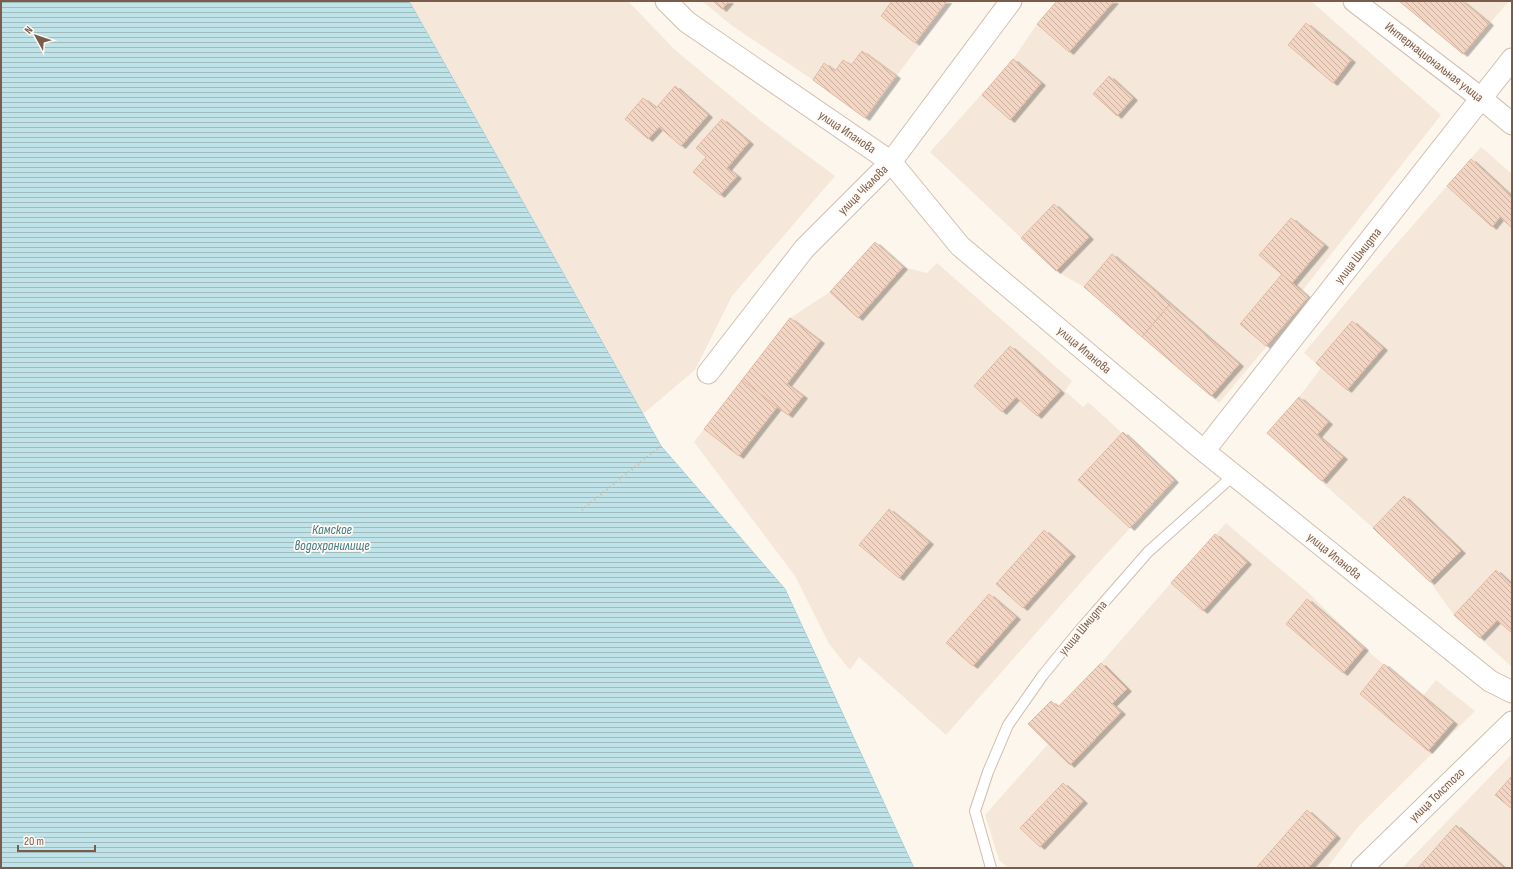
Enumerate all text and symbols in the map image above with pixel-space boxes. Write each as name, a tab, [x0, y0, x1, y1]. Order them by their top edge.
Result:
north arrow	[16, 16, 56, 56]
street label: Интернациональная улица	[1382, 19, 1486, 105]
text: N	[22, 23, 36, 36]
street label: улица Ипанова	[815, 107, 879, 157]
street label: улица Чкалова	[835, 162, 891, 218]
street label: улица Шмидта	[1331, 225, 1385, 287]
street label: улица Ипанова	[1054, 323, 1114, 377]
water label: Камское водохранилище	[294, 521, 370, 554]
street label: улица Ипанова	[1303, 529, 1365, 583]
street label: улица Шмидта	[1055, 597, 1111, 659]
street label: улица Толстого	[1406, 765, 1468, 825]
scale bar	[18, 827, 95, 853]
text: 20 m	[24, 834, 44, 849]

